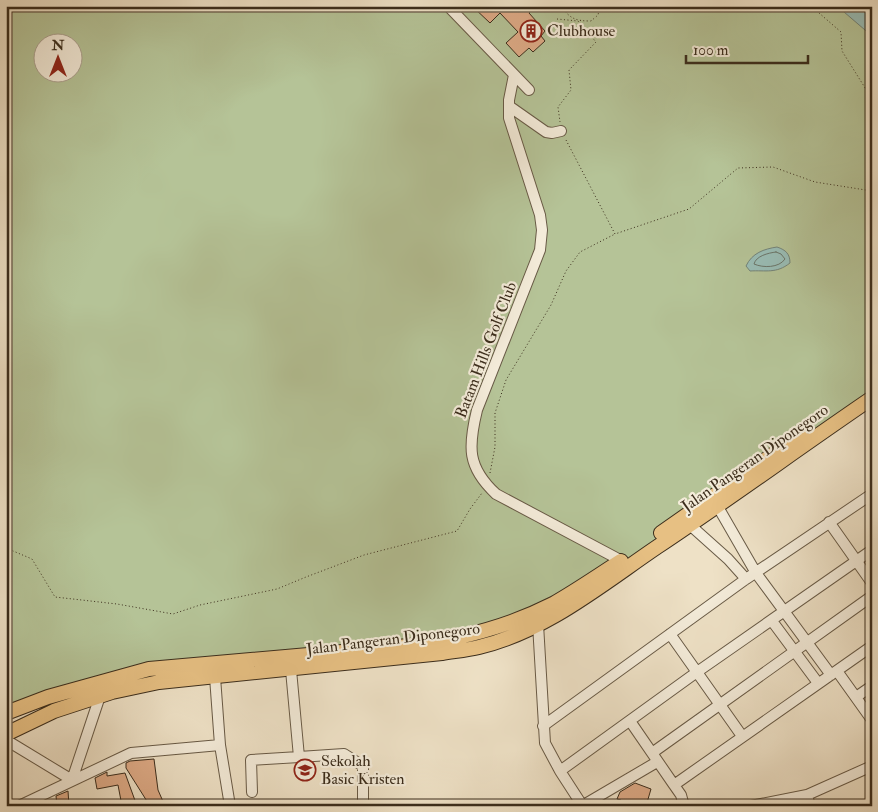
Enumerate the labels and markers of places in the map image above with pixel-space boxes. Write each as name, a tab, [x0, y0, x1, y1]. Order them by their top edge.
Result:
building icon: Clubhouse	[519, 19, 543, 43]
place label: Clubhouse	[547, 21, 616, 41]
place label: Sekolah Basic Kristen	[321, 751, 405, 789]
school or university icon: Sekolah Basic Kristen	[293, 758, 317, 782]

